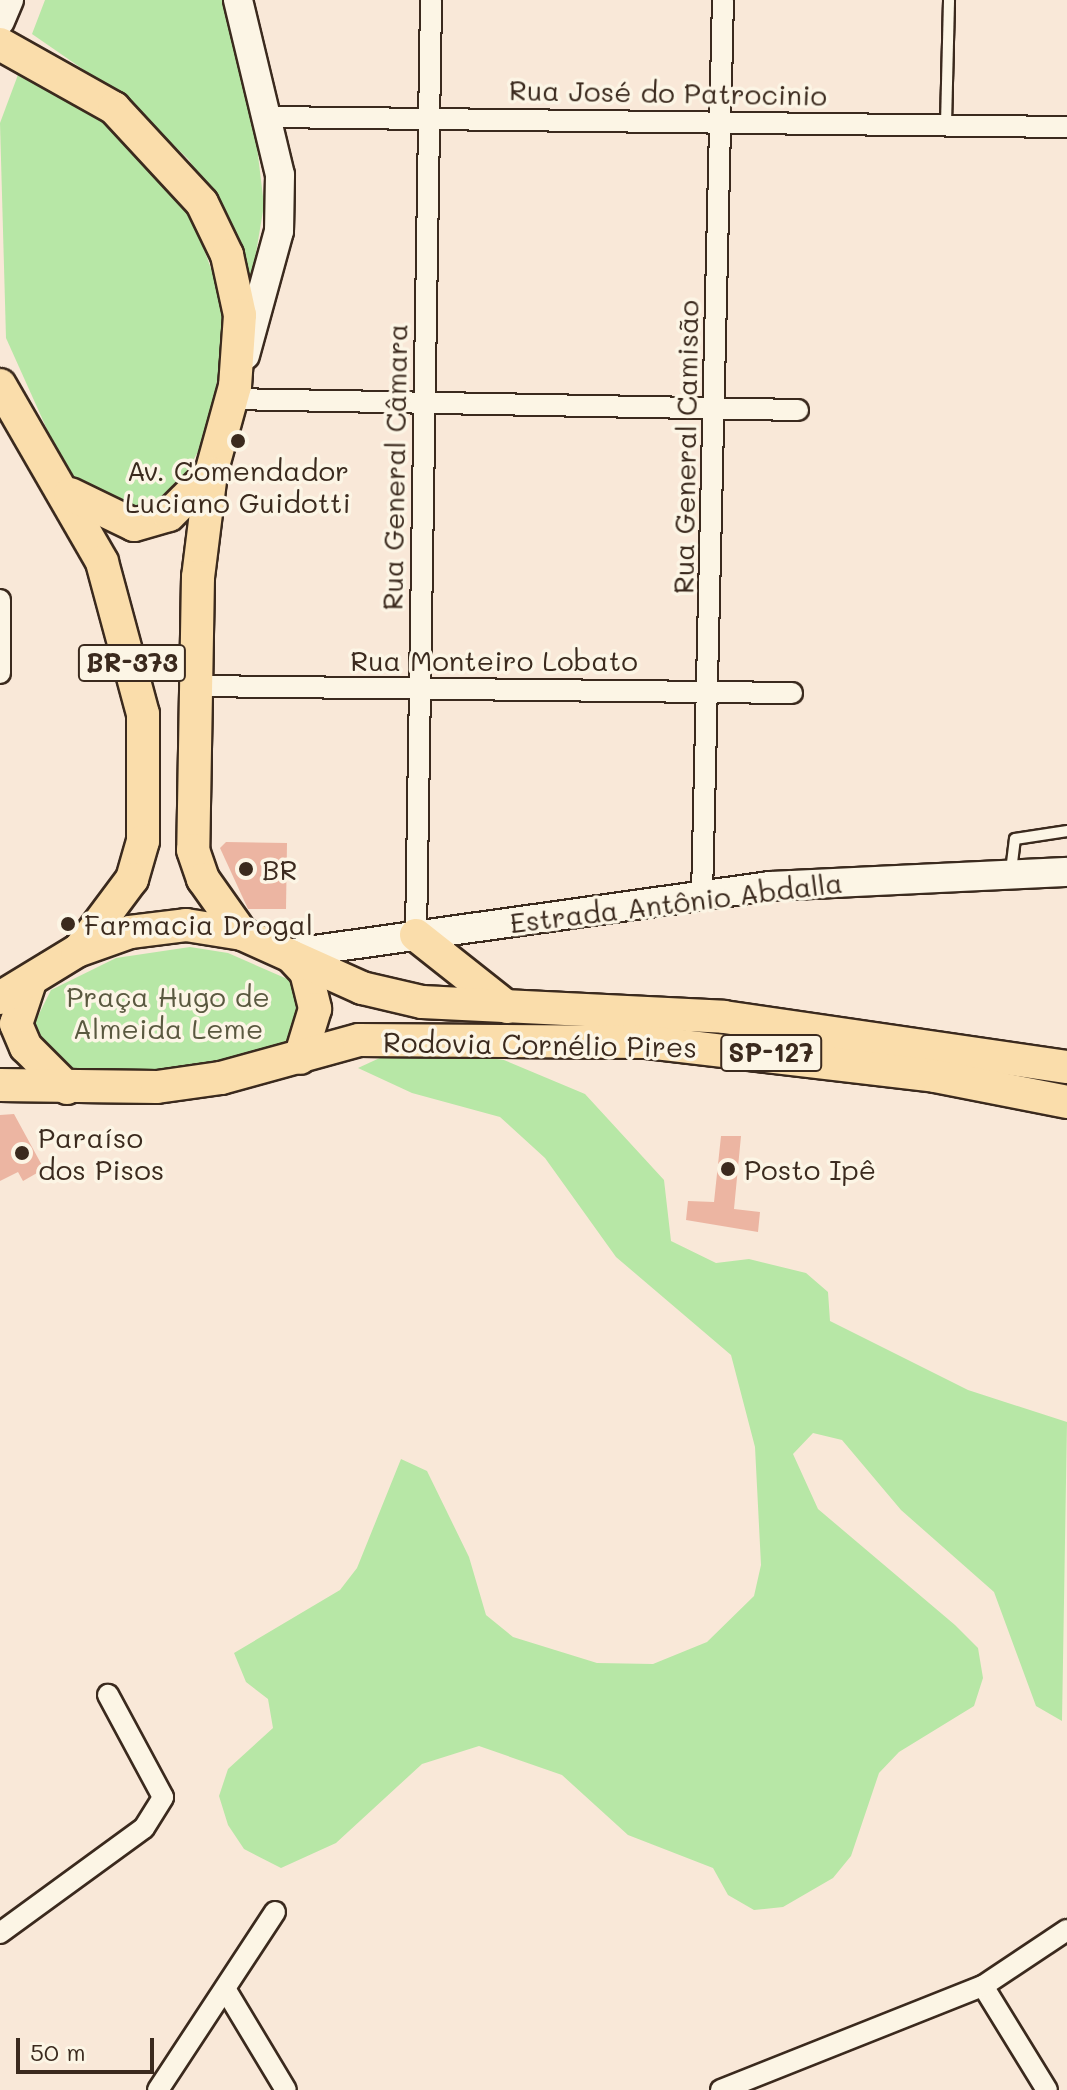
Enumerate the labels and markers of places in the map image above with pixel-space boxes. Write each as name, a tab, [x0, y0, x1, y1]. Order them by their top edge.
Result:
marker: Av. Comendador Luciano Guidotti	[229, 432, 247, 450]
place label: Av. Comendador Luciano Guidotti	[125, 453, 351, 519]
place label: BR	[262, 852, 297, 886]
marker: BR	[237, 860, 255, 878]
place label: Farmacia Drogal	[84, 907, 313, 941]
marker: Farmacia Drogal	[59, 915, 77, 933]
place label: Paraíso dos Pisos	[38, 1120, 164, 1186]
marker: Paraíso dos Pisos	[13, 1144, 31, 1162]
place label: Posto Ipê	[744, 1152, 876, 1186]
marker: Posto Ipê	[719, 1160, 737, 1178]

